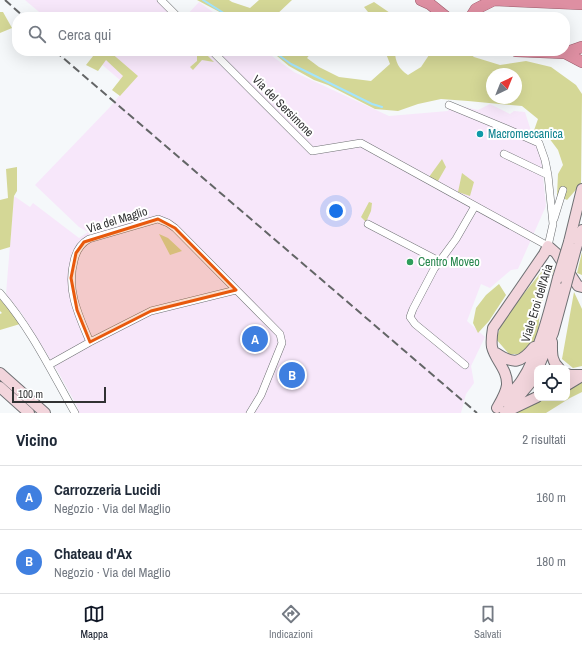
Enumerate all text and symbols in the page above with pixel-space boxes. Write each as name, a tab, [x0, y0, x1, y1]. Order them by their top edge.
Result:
search box	[12, 12, 570, 56]
icon: search	[26, 23, 48, 45]
text: Cerca qui	[58, 24, 111, 45]
north arrow	[486, 68, 522, 104]
street label: Via del Sersimone	[249, 72, 317, 140]
place label: Macromeccanica	[488, 126, 563, 142]
marker: Macromeccanica	[475, 129, 485, 139]
your location	[326, 201, 346, 221]
street label: Via del Maglio	[85, 203, 149, 237]
place label: Centro Moveo	[418, 254, 480, 270]
marker: Centro Moveo	[405, 257, 415, 267]
street label: Viale Eroi dell'Aria	[518, 261, 557, 344]
pin: A	[242, 324, 268, 354]
pin: B	[279, 360, 305, 390]
map controls	[534, 365, 570, 401]
button: locate	[534, 365, 570, 401]
scale bar	[12, 385, 106, 404]
text: 100 m	[18, 387, 43, 401]
text: Vicino	[16, 428, 58, 451]
text: 2 risultati	[522, 431, 566, 448]
text: Carrozzeria Lucidi	[54, 479, 161, 500]
text: A	[25, 489, 33, 506]
text: 160 m	[536, 489, 566, 506]
text: Negozio · Via del Maglio	[54, 500, 171, 517]
text: Chateau d'Ax	[54, 543, 132, 564]
text: B	[25, 553, 33, 570]
text: 180 m	[536, 553, 566, 570]
text: Negozio · Via del Maglio	[54, 564, 171, 581]
tab: Mappa	[80, 603, 108, 641]
tab: Indicazioni	[269, 603, 313, 641]
tab: Salvati	[474, 603, 502, 641]

